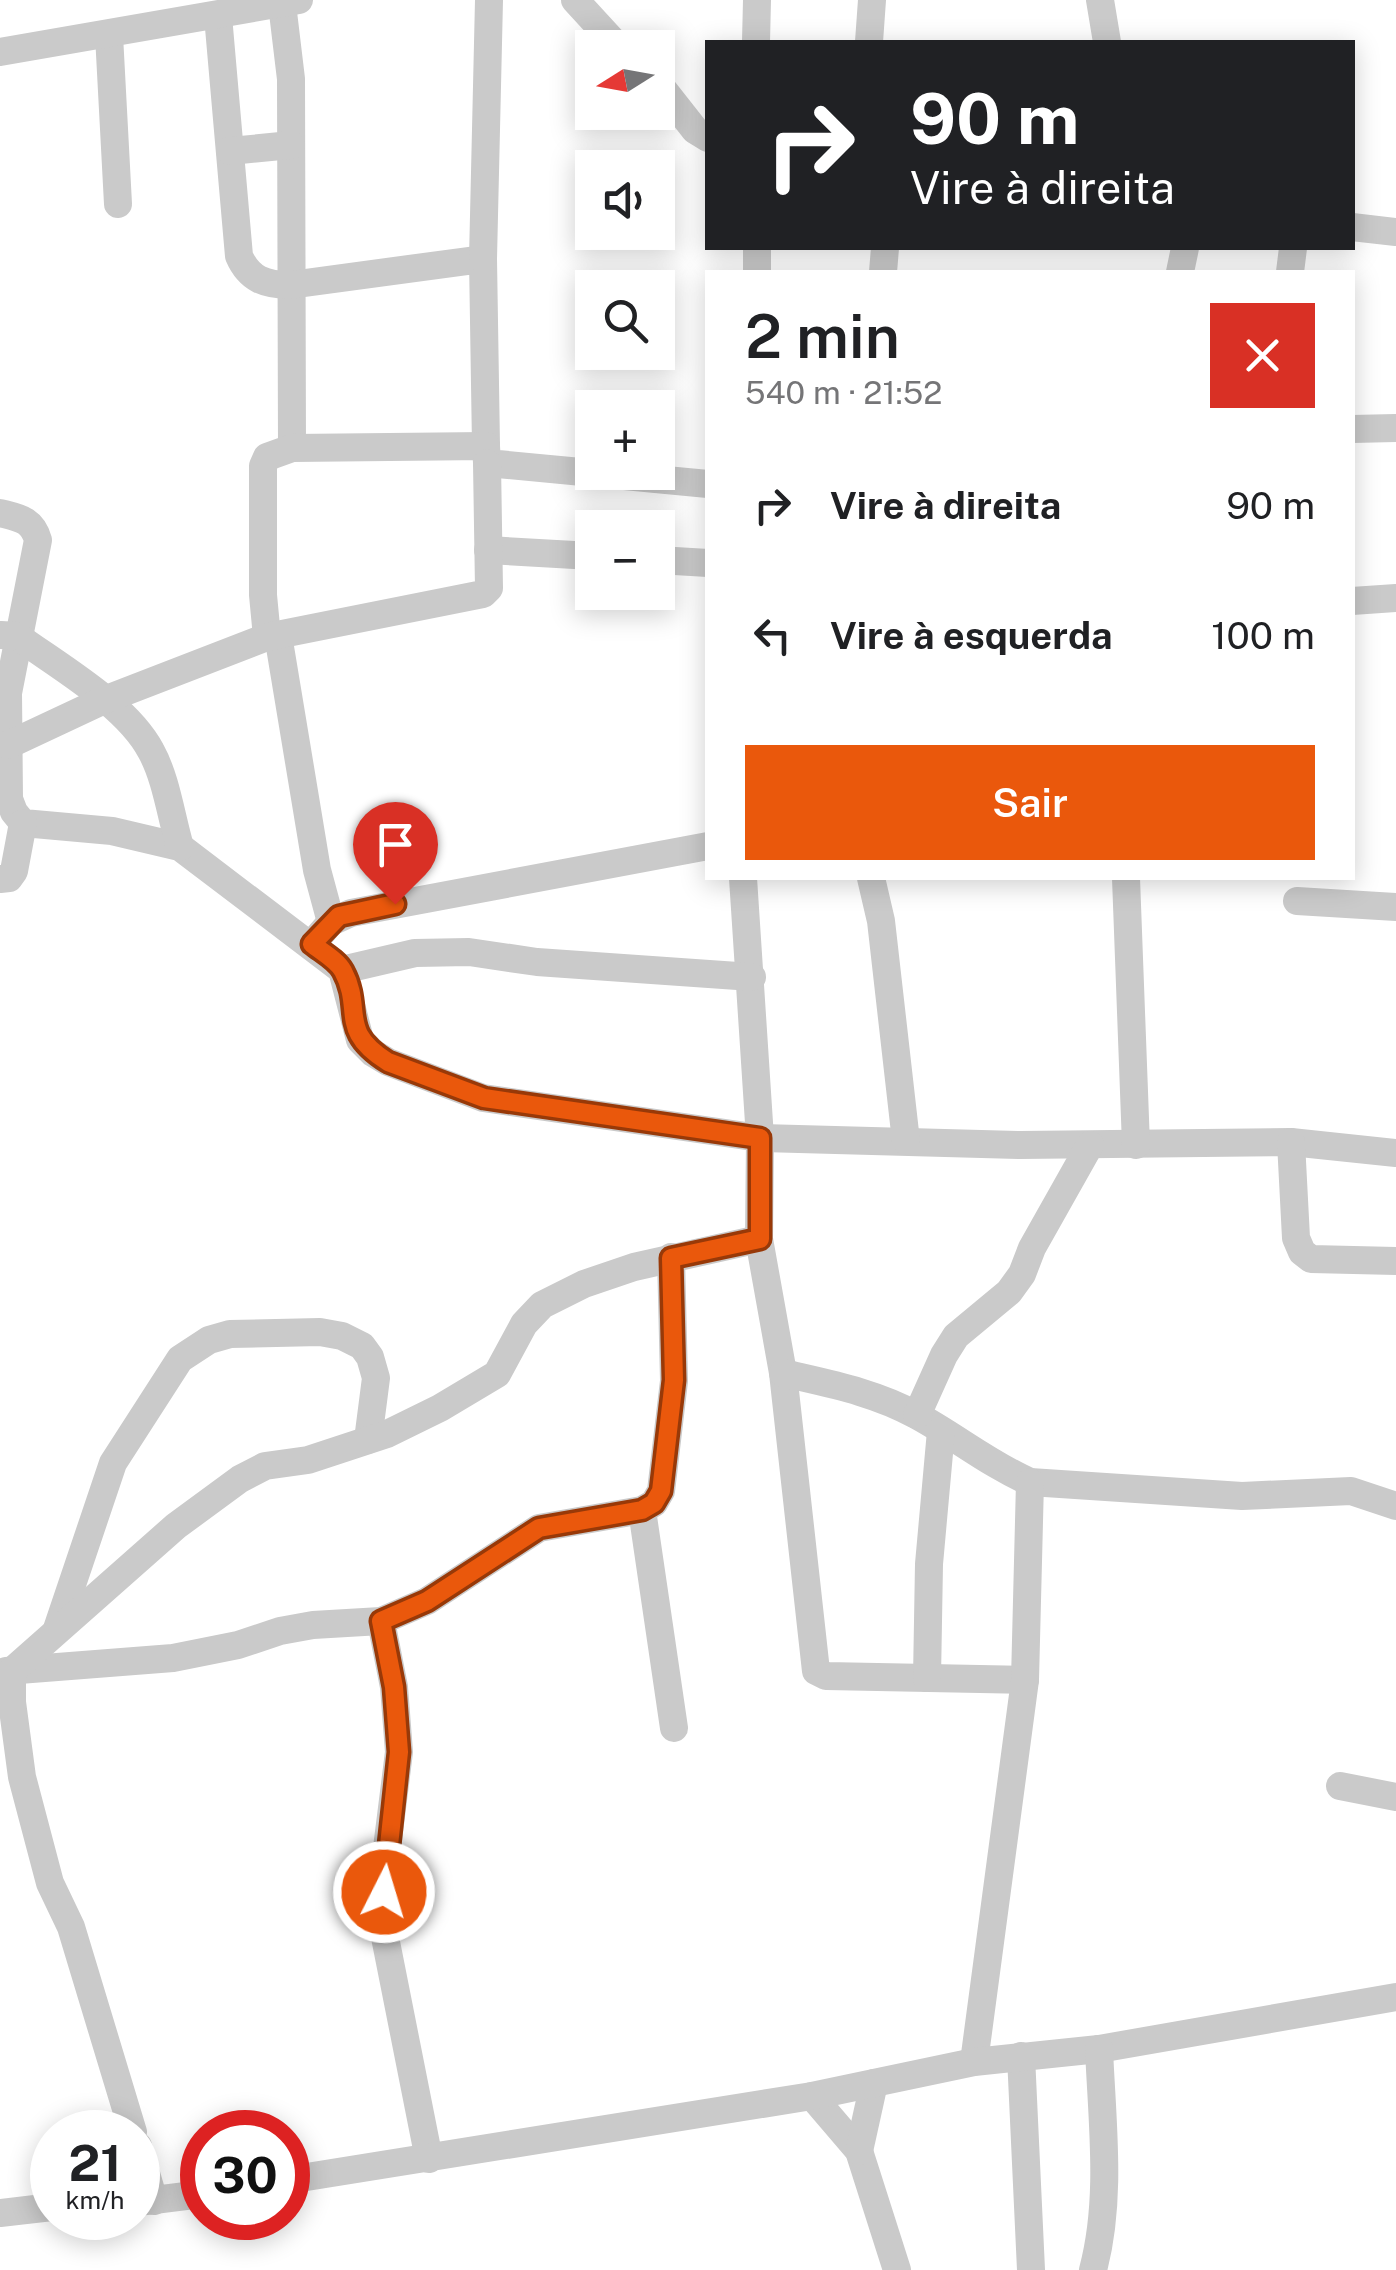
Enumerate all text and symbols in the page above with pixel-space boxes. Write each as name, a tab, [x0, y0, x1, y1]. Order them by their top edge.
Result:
north arrow	[575, 30, 675, 130]
map controls	[575, 30, 675, 610]
text: 90 m	[910, 77, 1080, 160]
icon: right	[745, 80, 875, 210]
button: sound	[575, 150, 675, 250]
text: Vire à direita	[910, 161, 1175, 214]
button: search	[575, 270, 675, 370]
text: 2 min	[745, 301, 900, 372]
button: close	[1210, 303, 1315, 408]
text: 540 m · 21:52	[745, 374, 942, 411]
button: +	[575, 390, 675, 490]
icon: right	[745, 478, 800, 533]
text: Vire à direita	[830, 483, 1061, 528]
text: 90 m	[1226, 483, 1315, 528]
button: −	[575, 510, 675, 610]
icon: left	[745, 608, 800, 663]
text: Vire à esquerda	[830, 613, 1113, 658]
text: 100 m	[1211, 613, 1315, 658]
button: Sair	[745, 745, 1315, 860]
pin	[353, 802, 438, 905]
icon: arrive	[368, 817, 423, 872]
position arrow	[332, 1840, 436, 1944]
speed limit sign: 30	[180, 2110, 310, 2240]
text: 21	[68, 2133, 122, 2192]
text: km/h	[66, 2185, 124, 2215]

